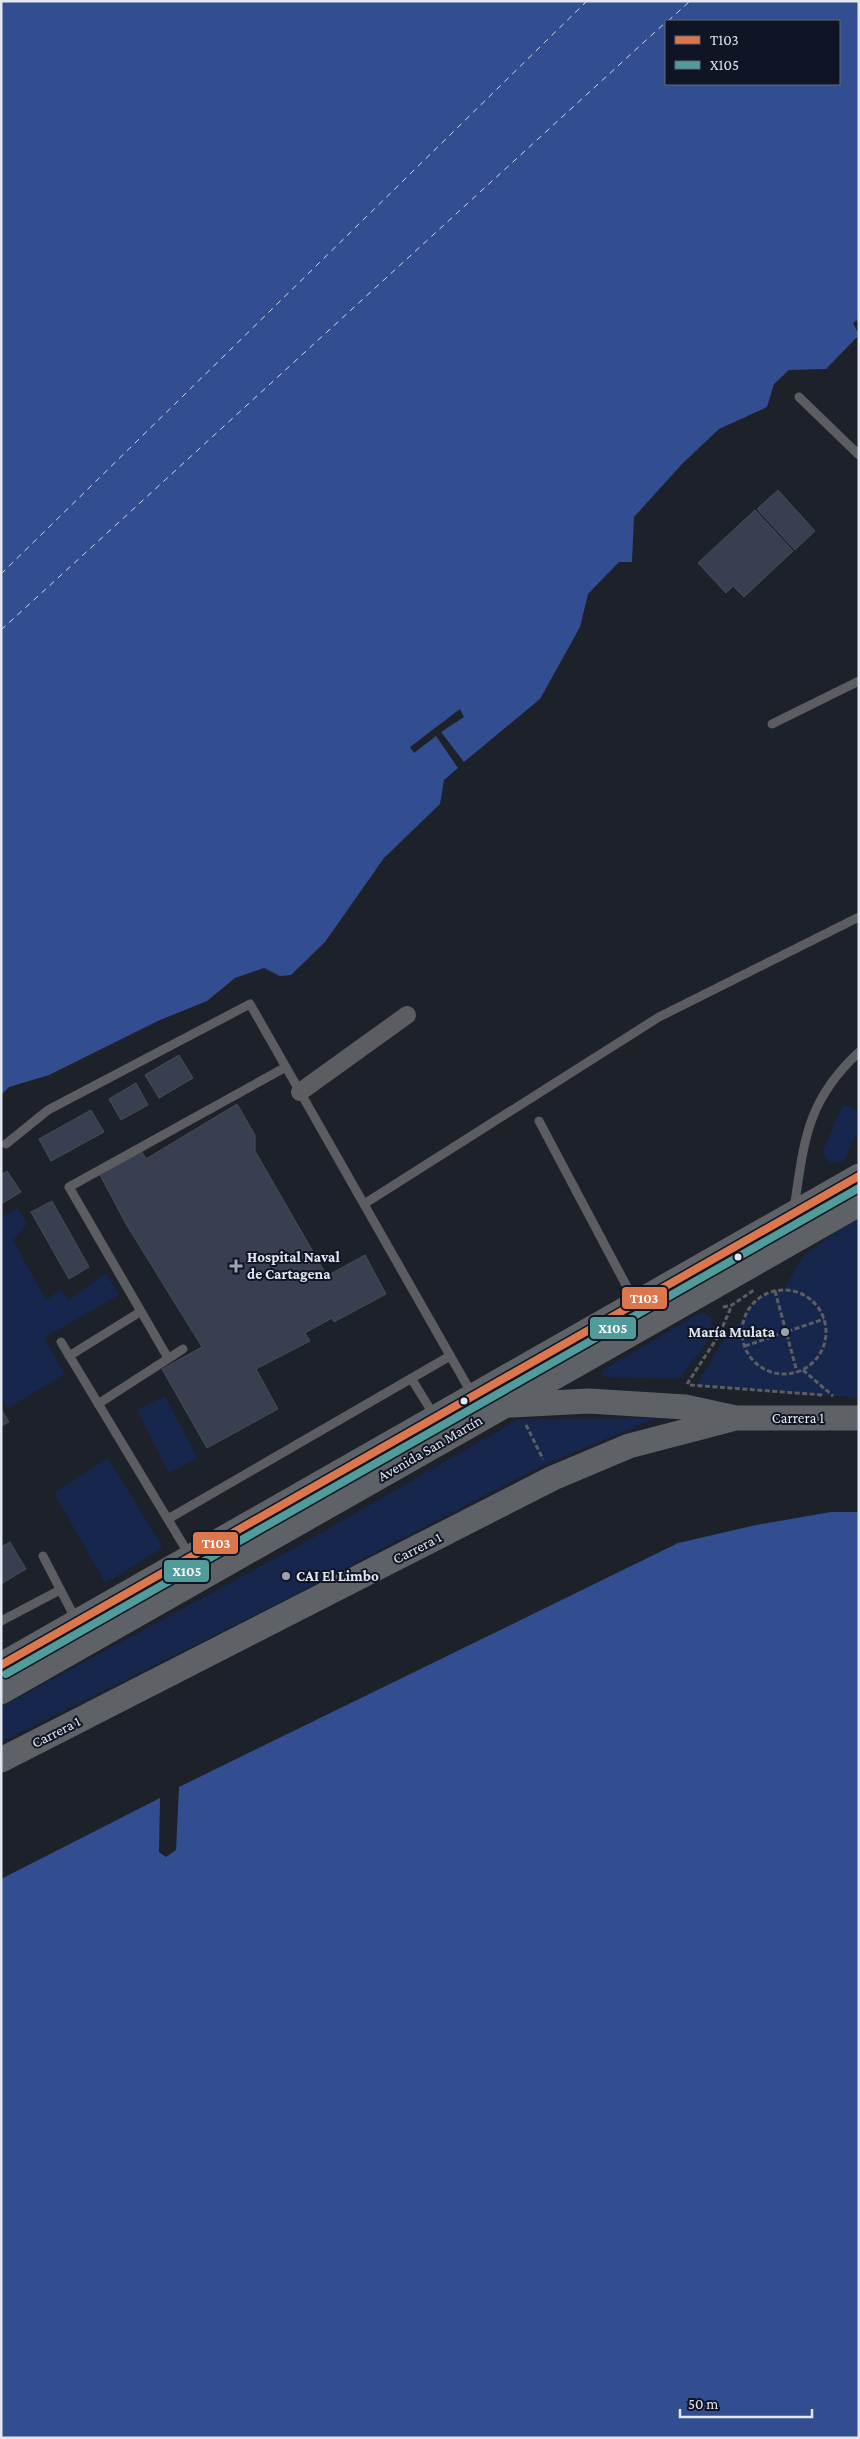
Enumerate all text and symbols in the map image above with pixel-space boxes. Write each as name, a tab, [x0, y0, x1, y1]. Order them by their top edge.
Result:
legend	[665, 20, 840, 85]
text: T103	[710, 32, 739, 48]
text: X105	[710, 57, 739, 73]
place label: Hospital Naval de Cartagena	[247, 1249, 340, 1282]
unlabelled marker	[733, 1252, 743, 1262]
marker: Hospital Naval de Cartagena	[229, 1259, 243, 1273]
line badge: T103	[621, 1286, 668, 1310]
text: T103	[630, 1290, 659, 1306]
line badge: X105	[589, 1316, 637, 1340]
text: X105	[599, 1320, 628, 1336]
place label: María Mulata	[688, 1324, 776, 1340]
marker: María Mulata	[779, 1326, 791, 1338]
unlabelled marker	[459, 1396, 469, 1406]
street label: Carrera 1	[772, 1410, 824, 1426]
street label: Avenida San Martín	[375, 1412, 485, 1484]
street label: Carrera 1	[390, 1529, 444, 1567]
line badge: T103	[192, 1531, 239, 1555]
text: T103	[202, 1535, 231, 1551]
line badge: X105	[163, 1559, 210, 1583]
text: X105	[173, 1563, 202, 1579]
place label: CAI El Limbo	[296, 1568, 379, 1584]
marker: CAI El Limbo	[280, 1570, 292, 1582]
street label: Carrera 1	[29, 1713, 83, 1751]
scale bar	[680, 2386, 812, 2418]
text: 50 m	[688, 2396, 718, 2412]

